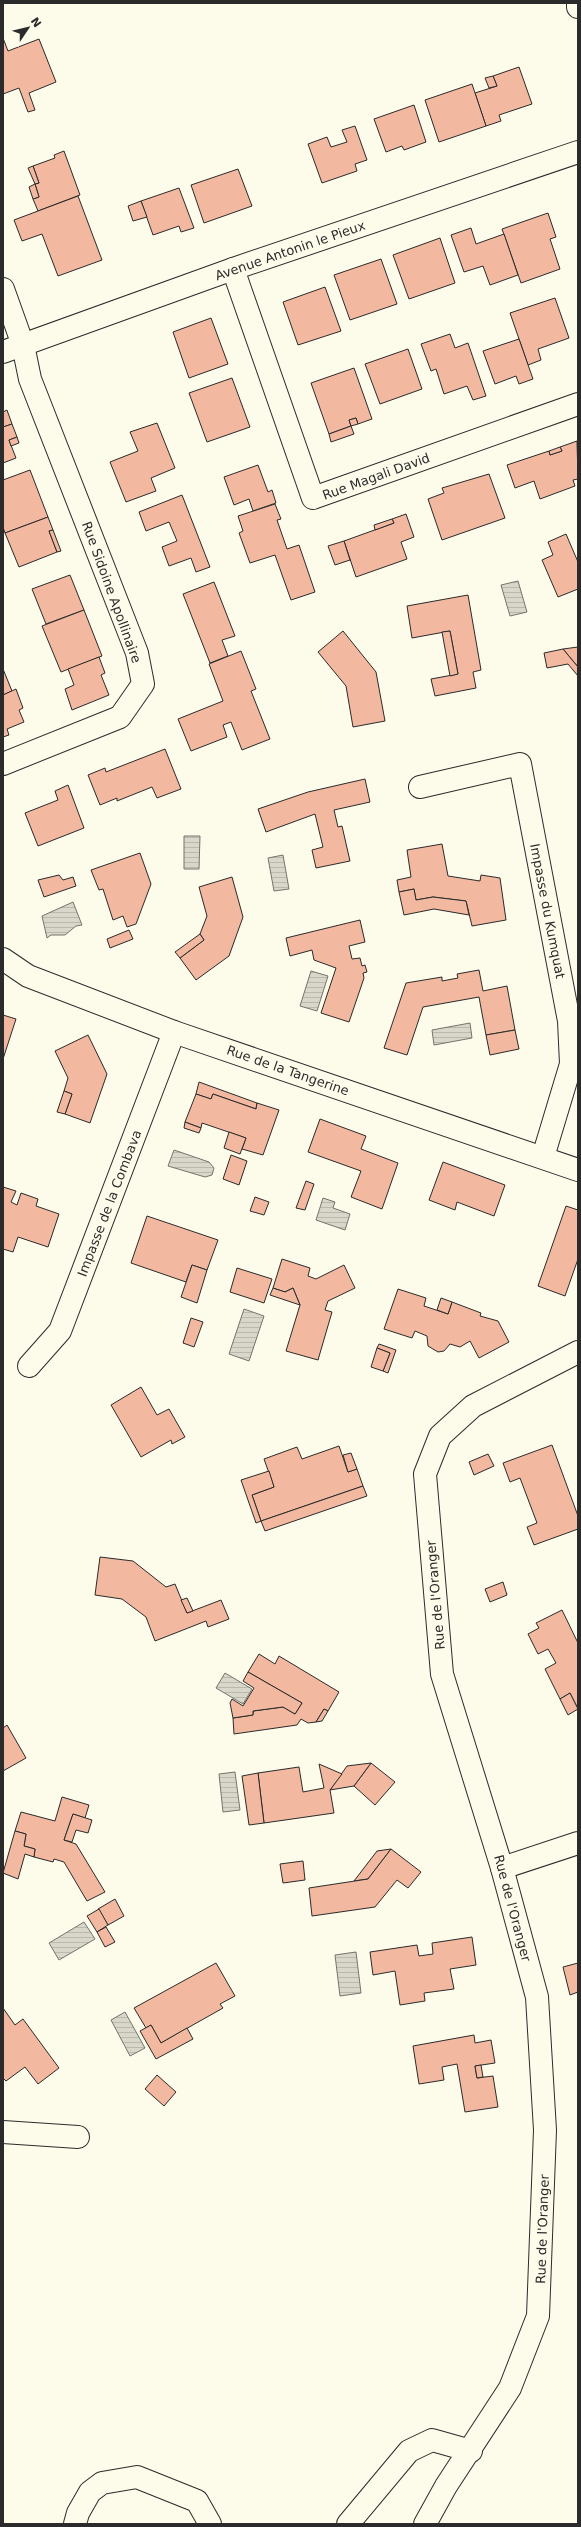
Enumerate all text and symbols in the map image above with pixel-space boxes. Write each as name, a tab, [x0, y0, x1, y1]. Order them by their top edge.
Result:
north arrow	[8, 8, 48, 48]
text: N	[28, 15, 44, 30]
street label: Avenue Antonin le Pieux	[213, 218, 367, 283]
street label: Rue Magali David	[320, 450, 432, 503]
street label: Rue Sidoine Apollinaire	[79, 519, 144, 665]
street label: Impasse du Kumquat	[527, 842, 568, 980]
street label: Rue de la Tangerine	[225, 1042, 351, 1098]
street label: Impasse de la Combava	[75, 1128, 144, 1279]
street label: Rue de l'Oranger	[423, 1539, 448, 1650]
street label: Rue de l'Oranger	[491, 1853, 534, 1964]
street label: Rue de l'Oranger	[533, 2173, 552, 2284]

